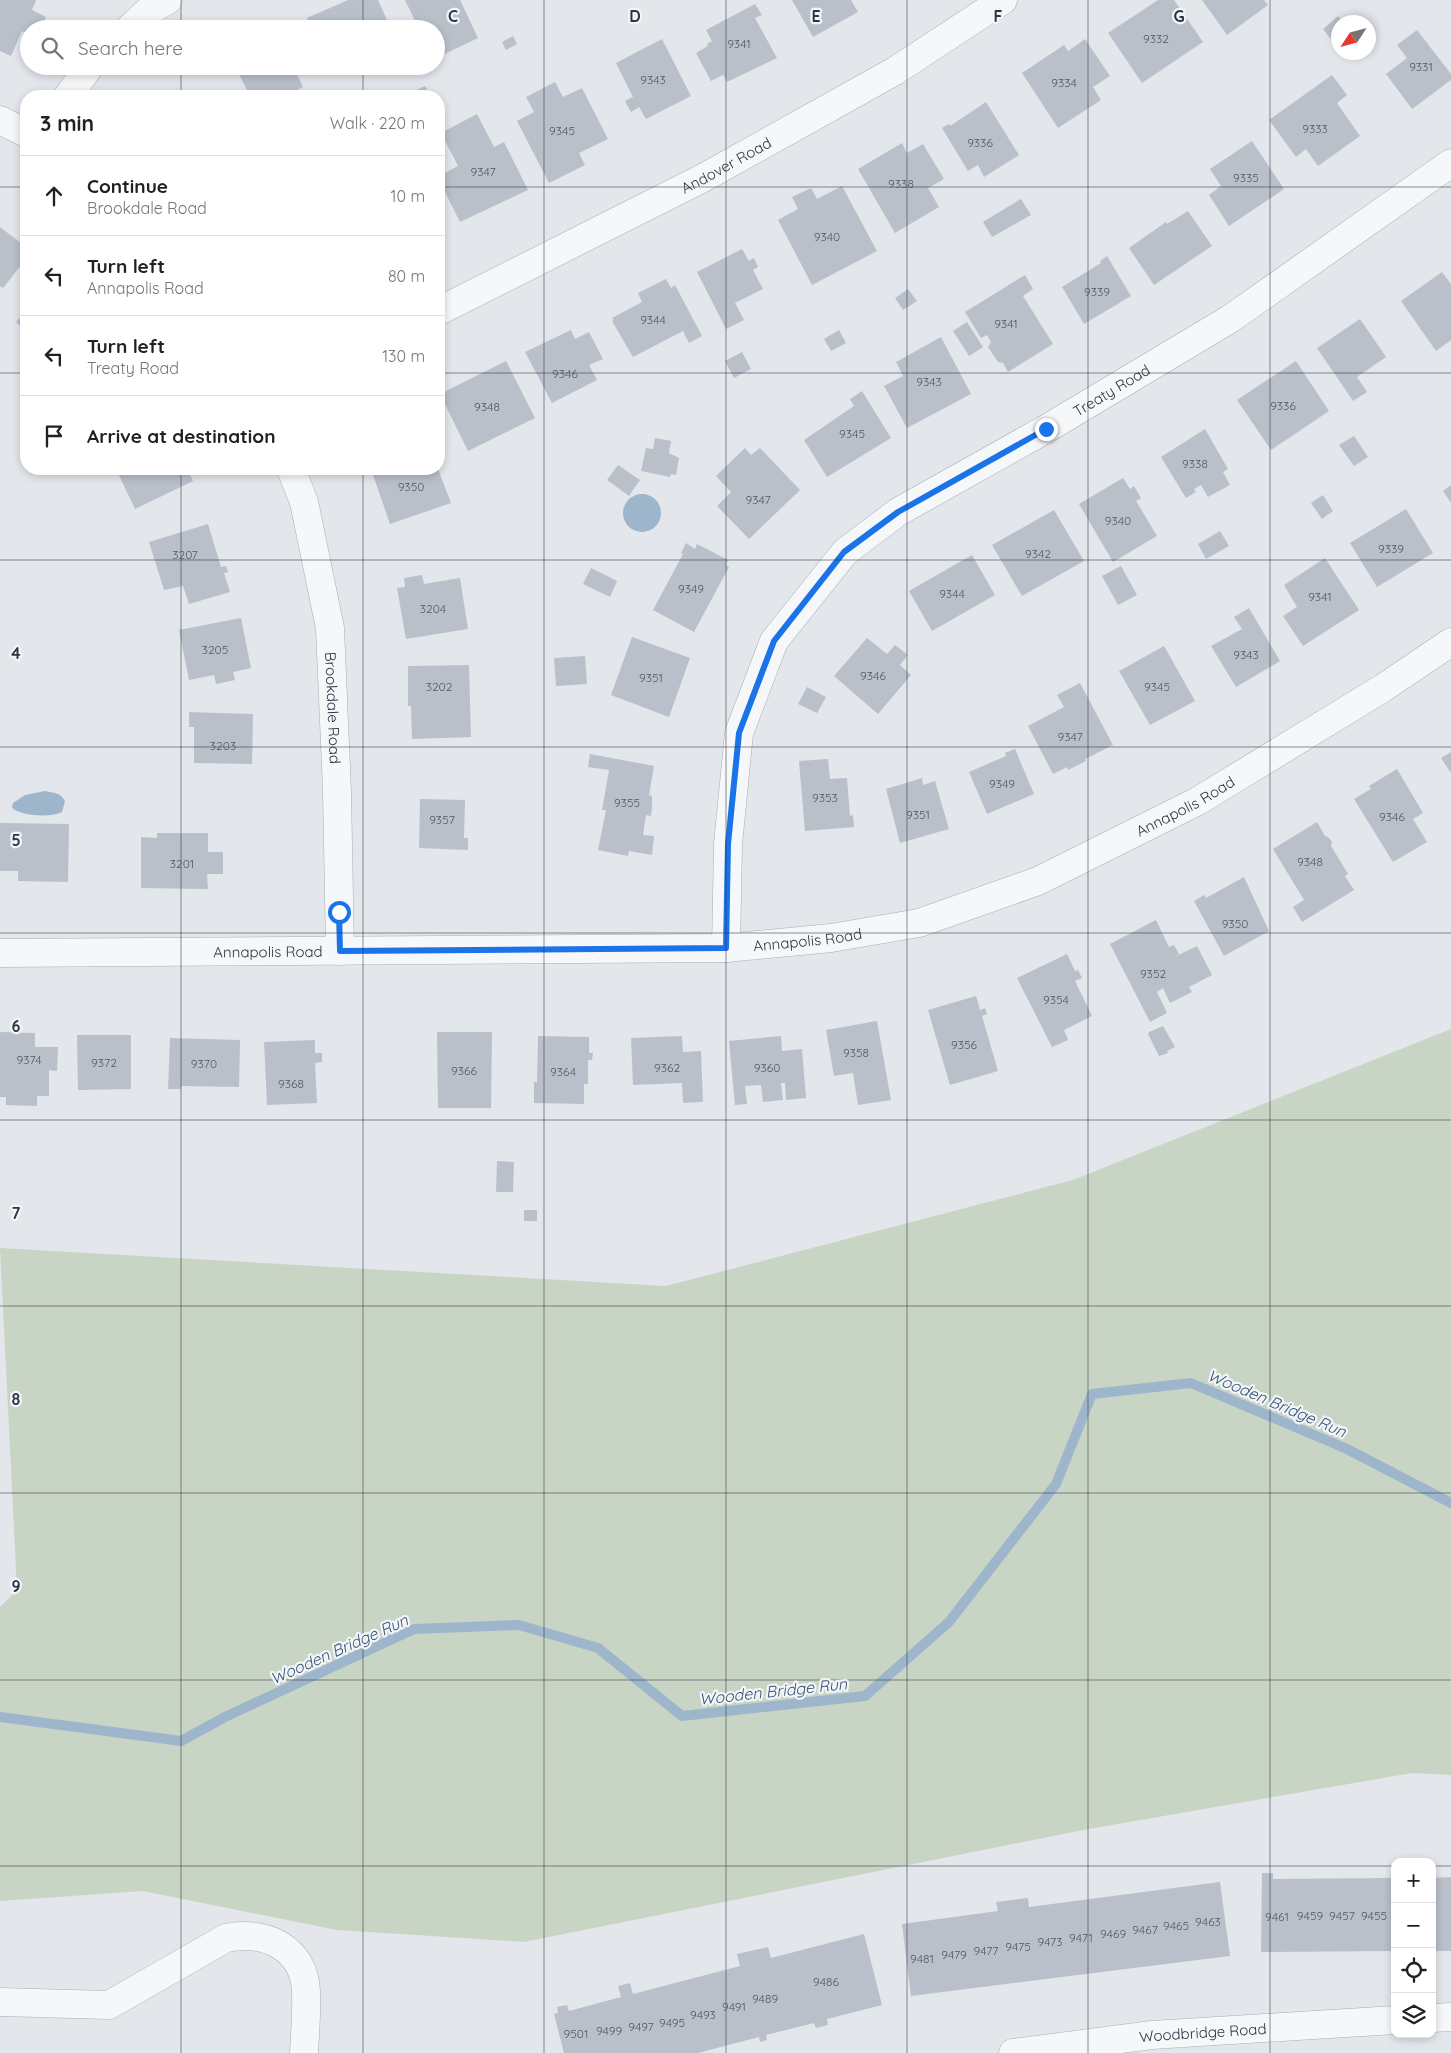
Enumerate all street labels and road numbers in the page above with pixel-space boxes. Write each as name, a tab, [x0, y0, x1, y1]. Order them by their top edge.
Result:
street label: Andover Road	[678, 133, 774, 197]
street label: Treaty Road	[1069, 360, 1153, 420]
street label: Brookdale Road	[322, 651, 345, 764]
street label: Annapolis Road	[1132, 772, 1238, 840]
street label: Annapolis Road	[752, 923, 863, 955]
street label: Annapolis Road	[213, 941, 323, 961]
street label: Woodbridge Road	[1138, 2018, 1267, 2046]

